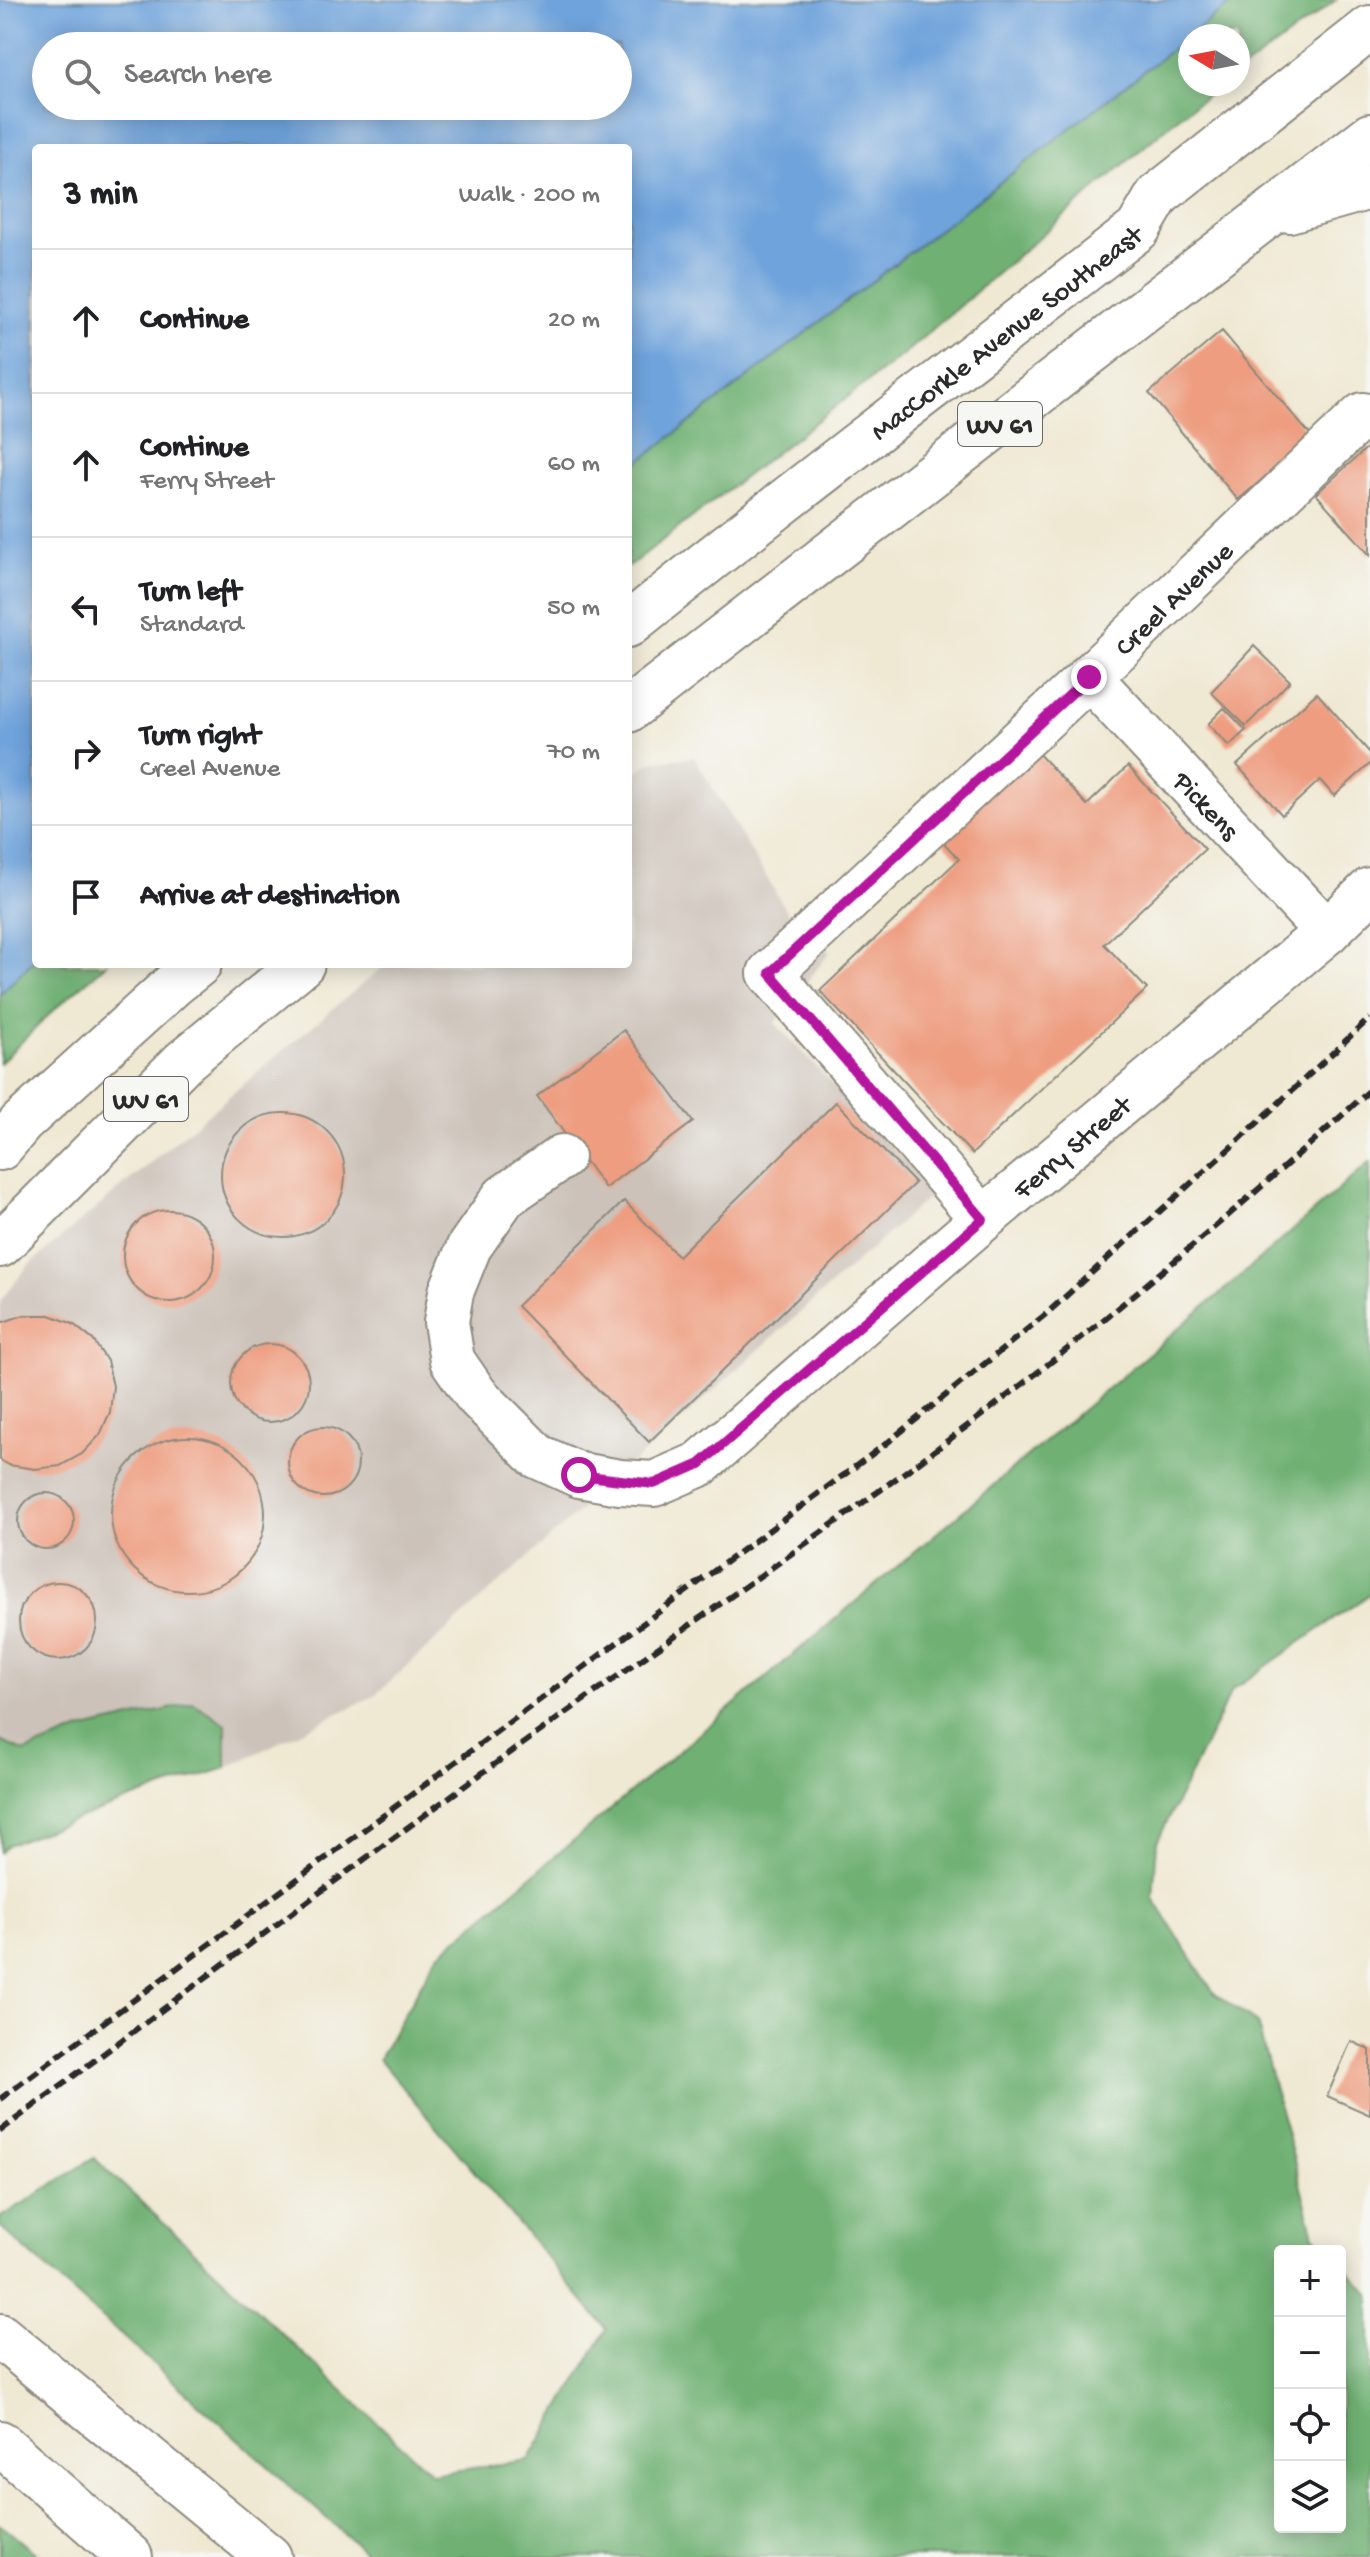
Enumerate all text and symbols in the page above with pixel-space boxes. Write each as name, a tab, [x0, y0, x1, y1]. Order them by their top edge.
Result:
north arrow	[1178, 24, 1250, 96]
search box	[32, 32, 632, 120]
icon: search	[60, 54, 104, 98]
text: Search here	[124, 59, 272, 94]
text: 3 min	[64, 176, 137, 216]
text: Walk · 200 m	[459, 181, 600, 212]
street label: MacCorkle Avenue Southeast	[865, 218, 1152, 450]
icon: ahead	[64, 299, 108, 343]
text: Continue	[140, 304, 249, 339]
text: 20 m	[548, 306, 600, 337]
road number: WV 61	[958, 402, 1042, 446]
text: Continue	[140, 432, 249, 467]
icon: ahead	[64, 443, 108, 487]
text: 60 m	[547, 450, 600, 481]
text: Ferry Street	[140, 467, 273, 498]
street label: Creel Avenue	[1110, 536, 1242, 665]
text: Turn left	[140, 576, 241, 611]
icon: left	[64, 587, 108, 631]
text: 50 m	[547, 594, 600, 625]
text: Standard	[140, 611, 244, 642]
route end	[1071, 659, 1107, 695]
text: Turn right	[140, 720, 260, 755]
icon: right	[64, 731, 108, 775]
text: 70 m	[547, 738, 600, 769]
text: Creel Avenue	[140, 755, 280, 786]
street label: Pickens	[1164, 765, 1245, 849]
icon: arrive	[64, 875, 108, 919]
text: Arrive at destination	[140, 880, 400, 915]
road number: WV 61	[104, 1077, 188, 1121]
street label: Ferry Street	[1007, 1089, 1141, 1209]
route start	[561, 1457, 597, 1493]
map controls	[1274, 2245, 1346, 2533]
button: +	[1274, 2245, 1346, 2317]
button: −	[1274, 2317, 1346, 2389]
button: locate	[1274, 2389, 1346, 2461]
button: layers	[1274, 2461, 1346, 2533]

